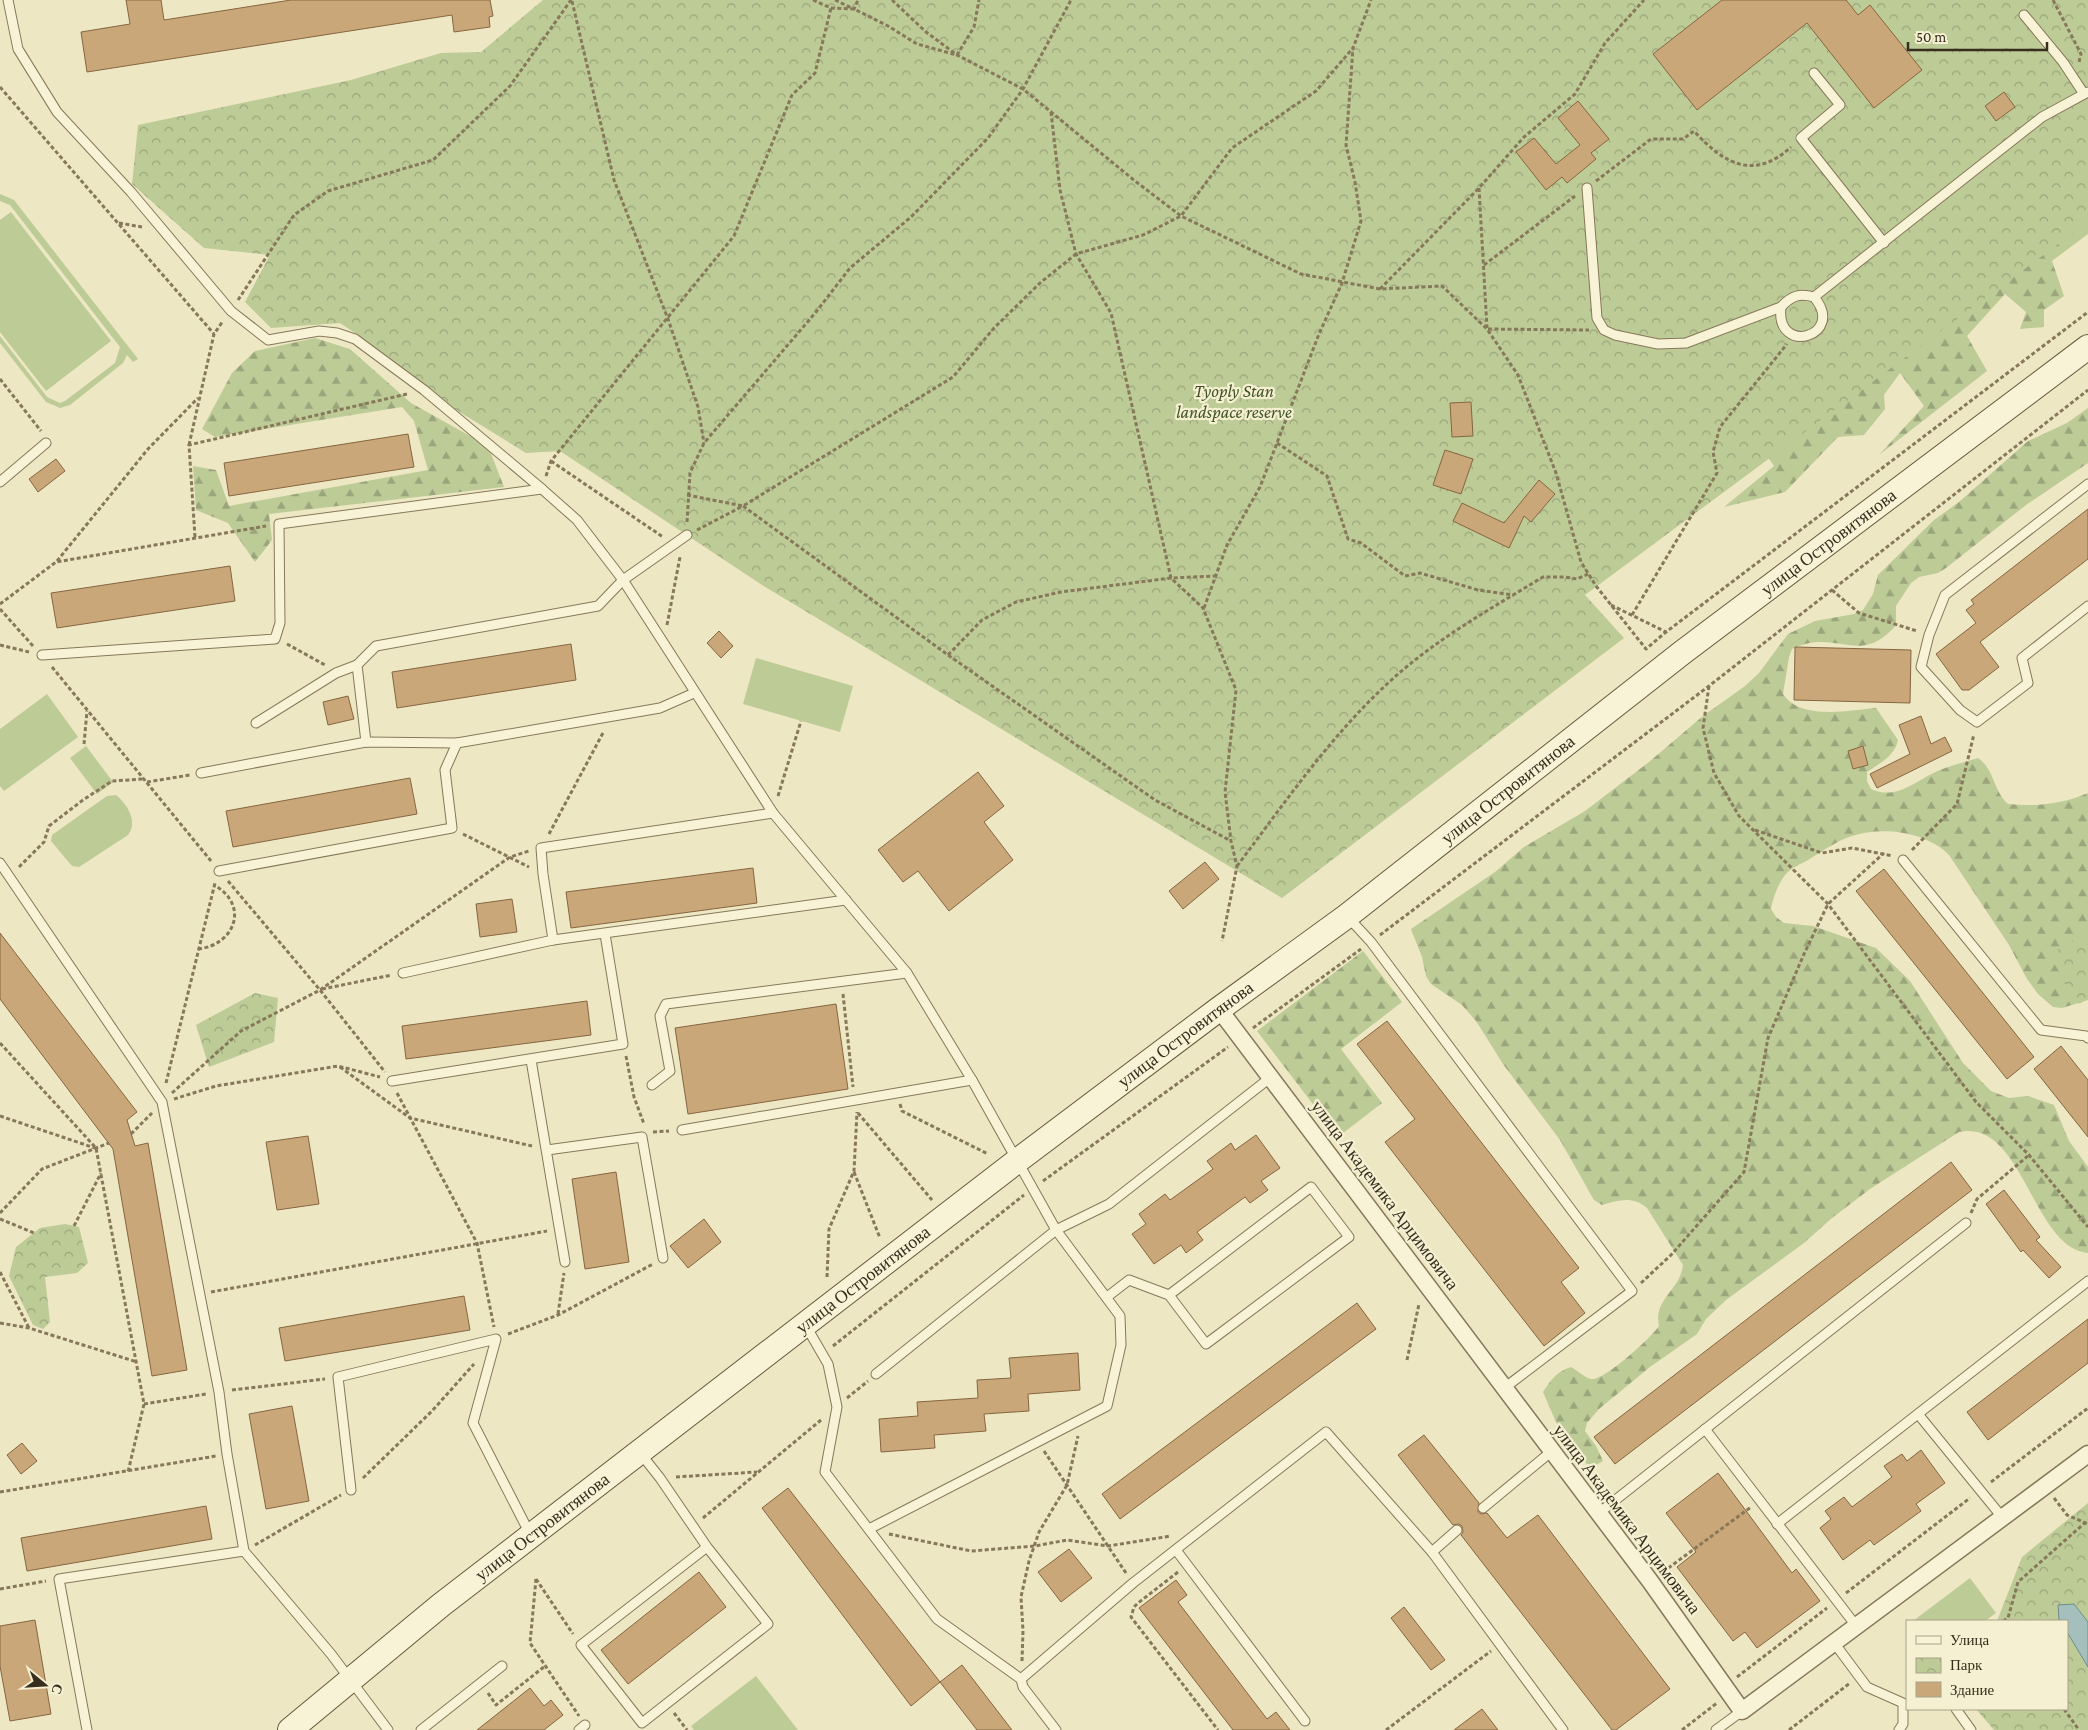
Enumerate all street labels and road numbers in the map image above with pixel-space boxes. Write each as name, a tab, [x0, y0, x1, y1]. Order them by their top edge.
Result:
street label: улица Островитянова	[1757, 485, 1900, 600]
street label: улица Островитянова	[1437, 731, 1579, 848]
street label: улица Островитянова	[1114, 977, 1257, 1092]
street label: улица Академика Арцимовича	[1307, 1096, 1463, 1294]
street label: улица Островитянова	[792, 1222, 934, 1338]
street label: улица Академика Арцимовича	[1549, 1420, 1705, 1618]
street label: улица Островитянова	[471, 1469, 613, 1585]

